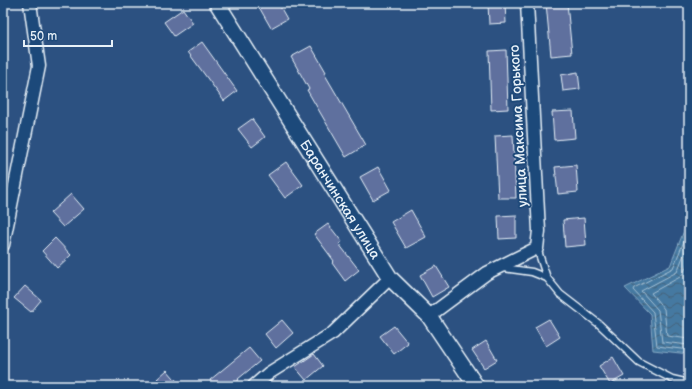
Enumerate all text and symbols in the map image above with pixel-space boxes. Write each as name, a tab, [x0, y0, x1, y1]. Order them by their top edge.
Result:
scale bar	[24, 22, 112, 48]
text: 50 m	[30, 29, 57, 44]
street label: улица Максима Горького	[506, 44, 531, 208]
street label: Баранчинская улица	[296, 137, 384, 263]

